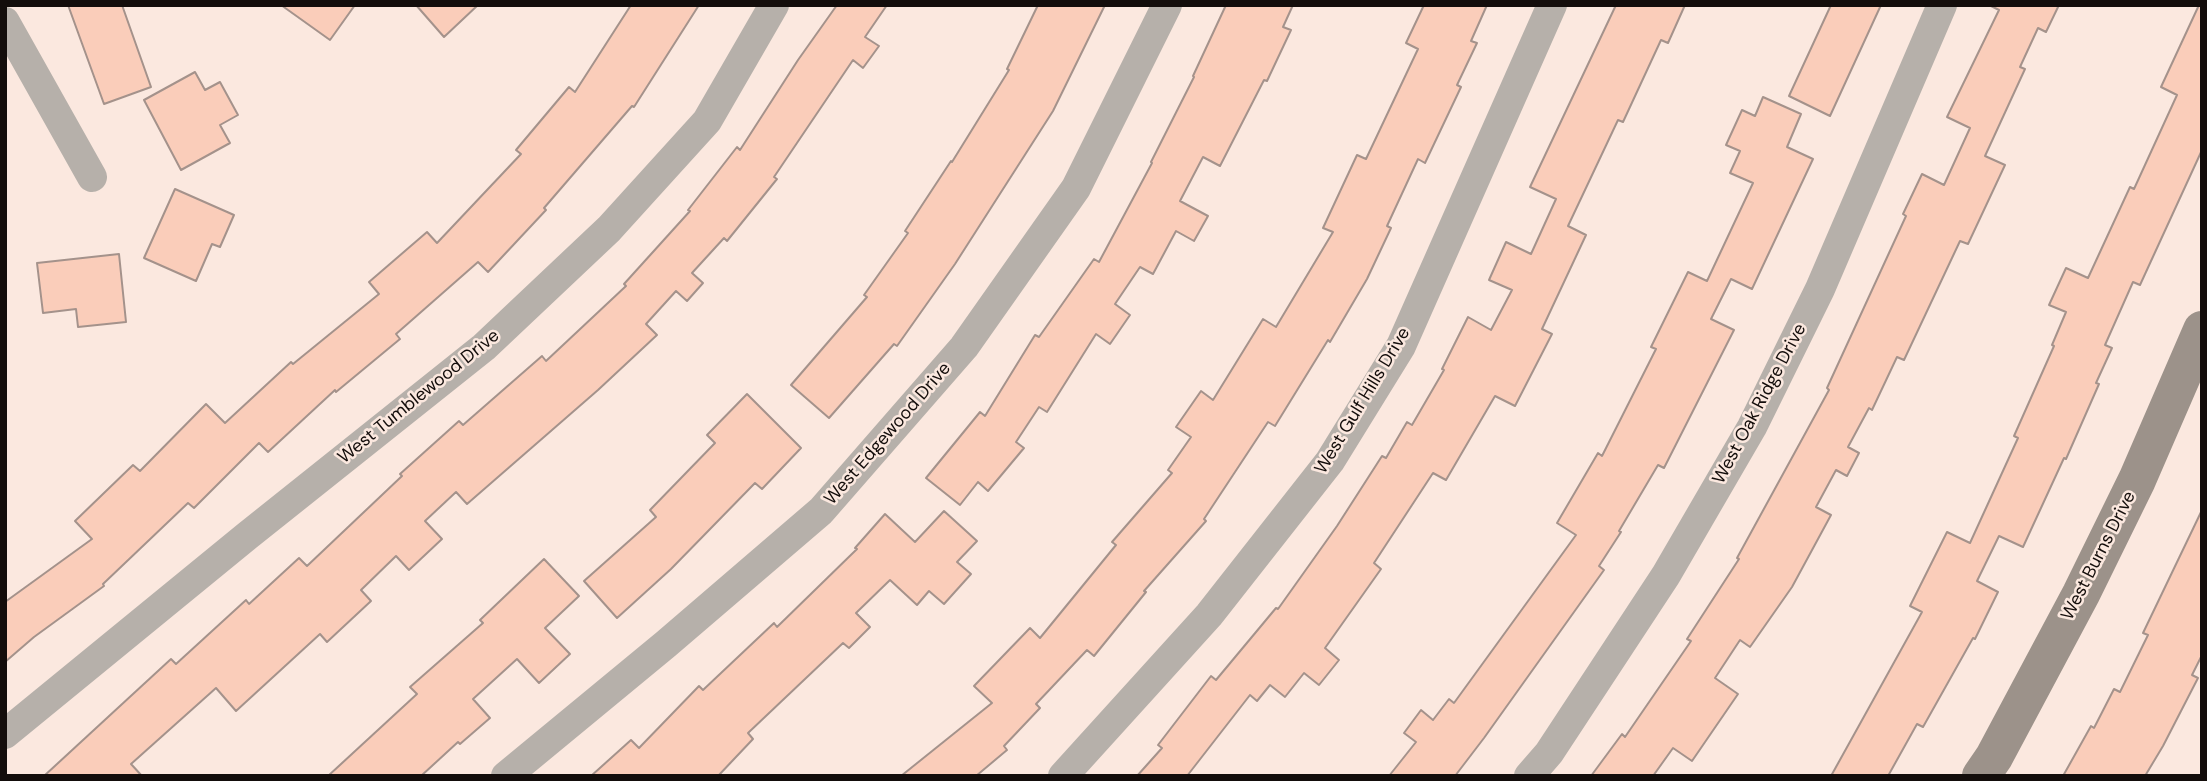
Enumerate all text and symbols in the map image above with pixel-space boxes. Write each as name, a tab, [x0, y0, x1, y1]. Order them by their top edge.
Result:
street label: West Oak Ridge Drive	[1709, 320, 1811, 488]
street label: West Gulf Hills Drive	[1311, 324, 1415, 478]
street label: West Tumblewood Drive	[334, 325, 504, 469]
street label: West Edgewood Drive	[820, 358, 956, 510]
street label: West Burns Drive	[2057, 488, 2141, 624]

